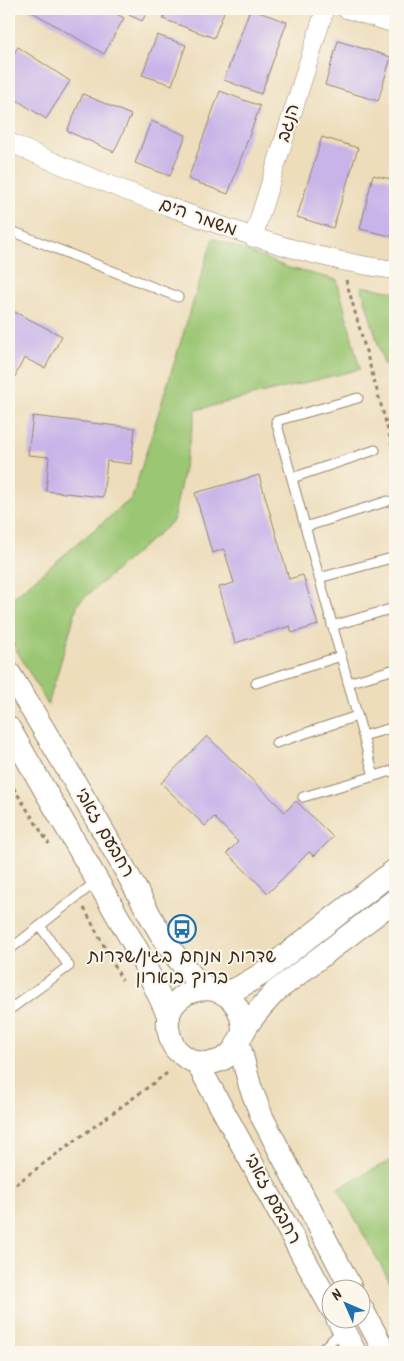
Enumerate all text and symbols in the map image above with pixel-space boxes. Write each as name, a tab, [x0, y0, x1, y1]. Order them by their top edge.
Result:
street label: הנגב	[269, 100, 309, 146]
street label: משמר הים	[155, 191, 241, 245]
street label: רחבעם זאבי	[66, 782, 142, 884]
bus stop icon: שדרות מנחם בגין/שדרות ברוך בוארון	[167, 914, 197, 944]
place label: שדרות מנחם בגין/שדרות ברוך בוארון	[87, 943, 276, 993]
street label: רחבעם זאבי	[236, 1148, 308, 1250]
north arrow	[322, 1278, 372, 1328]
text: N	[327, 1284, 349, 1306]

